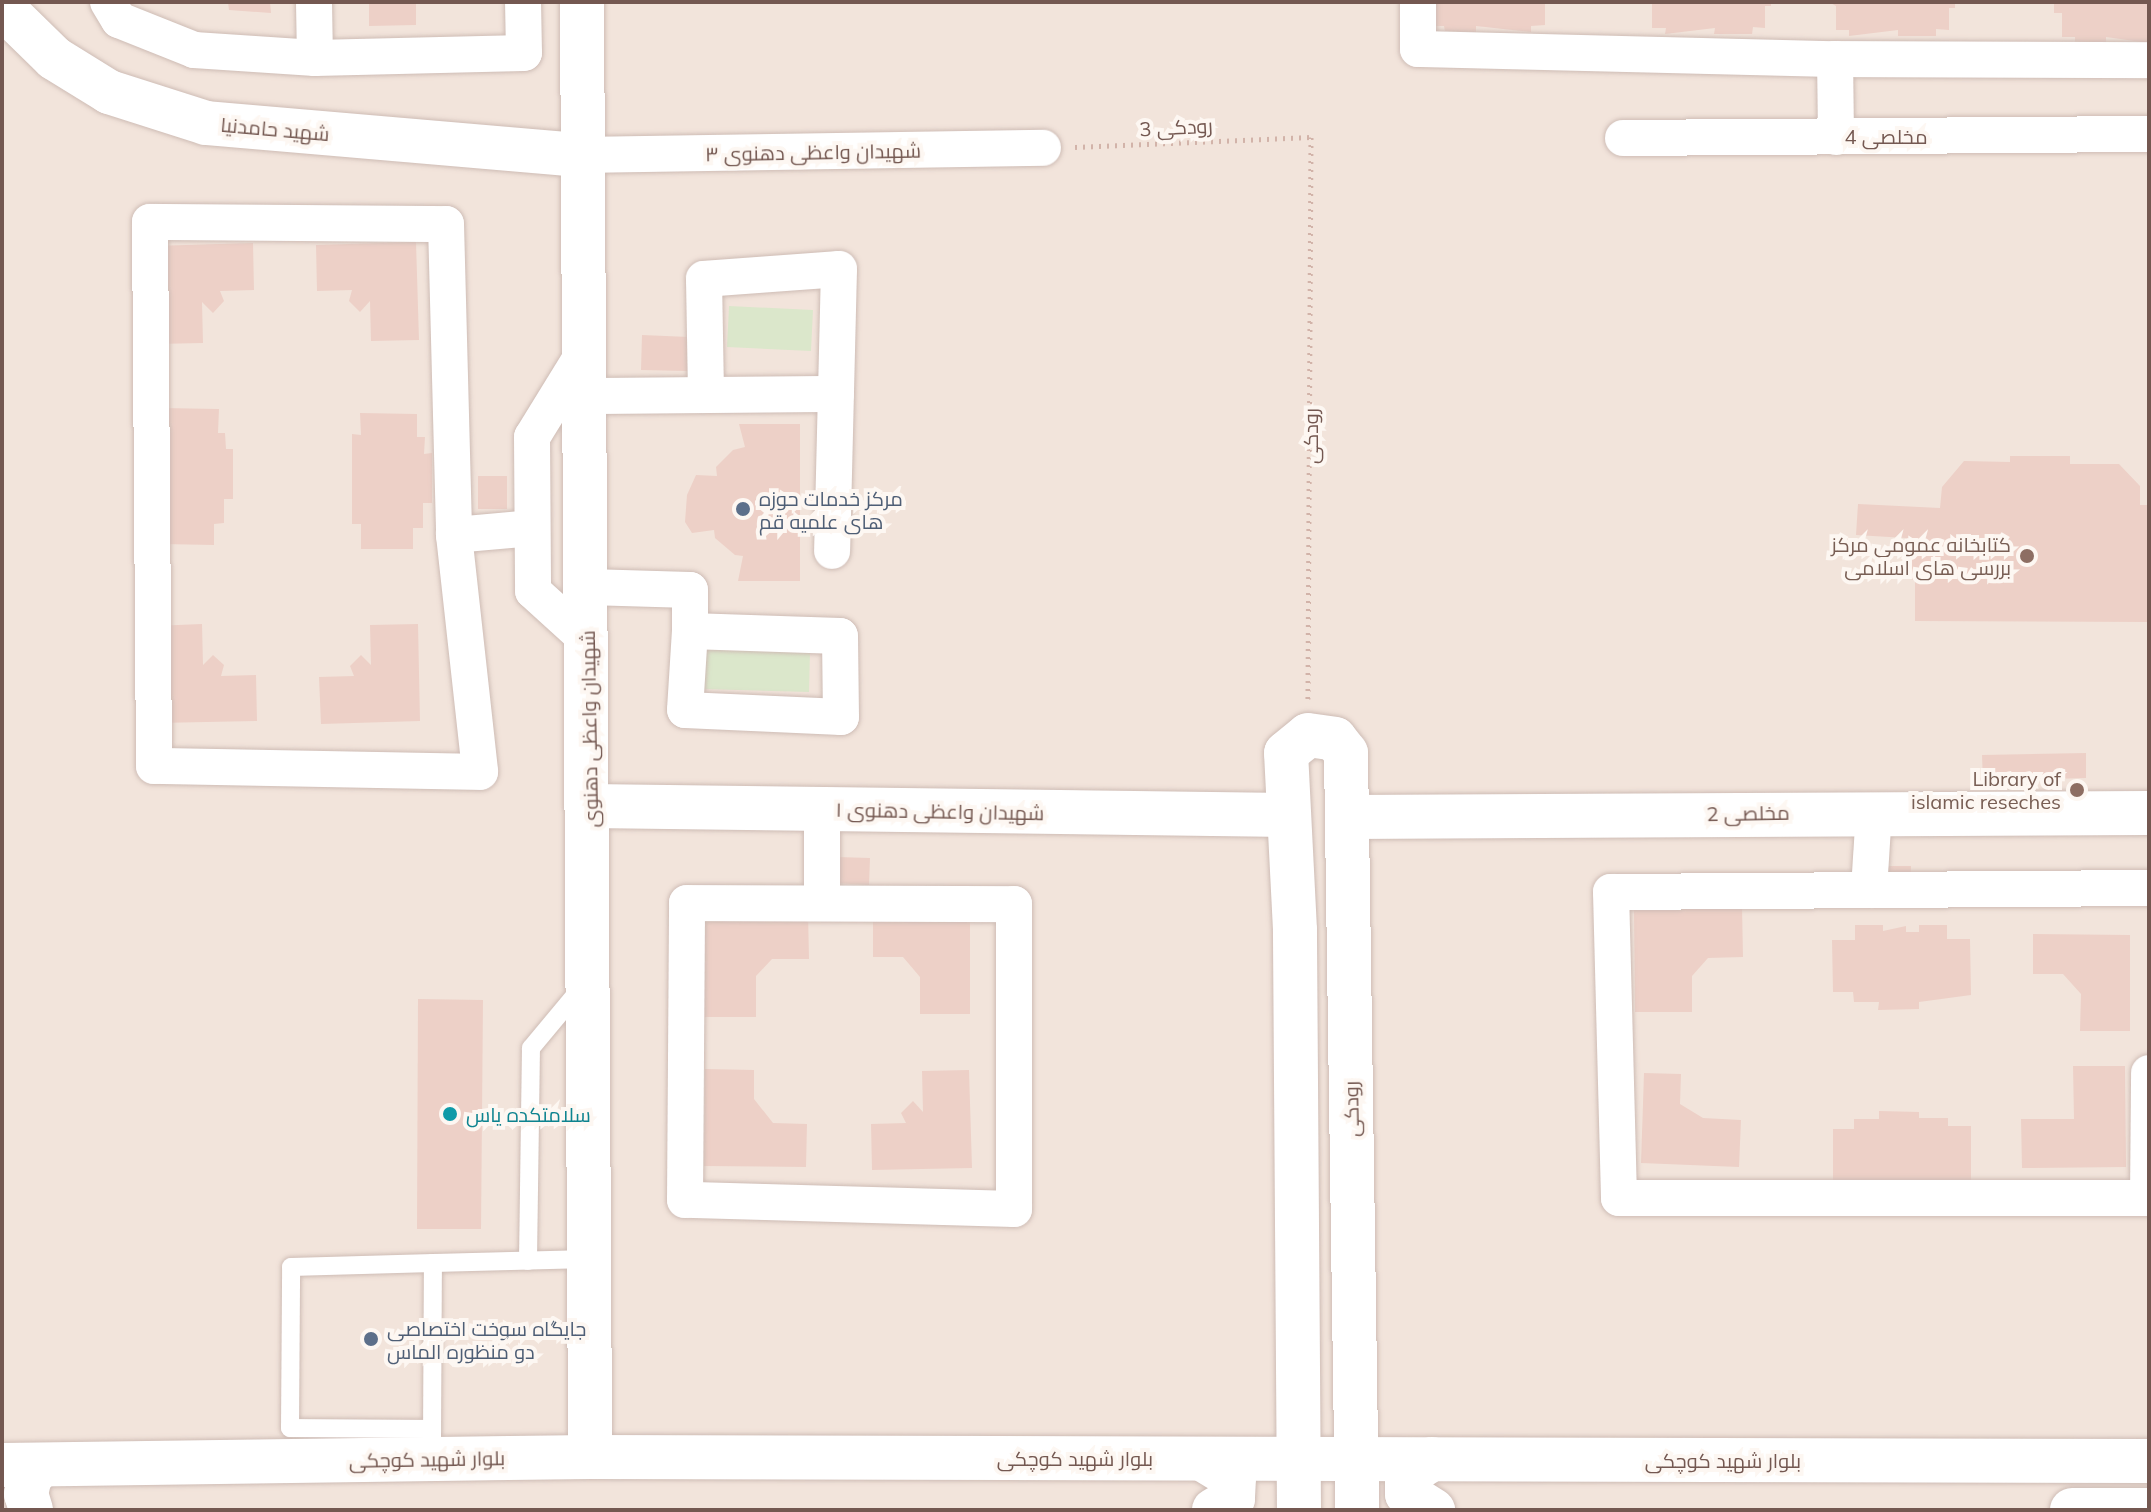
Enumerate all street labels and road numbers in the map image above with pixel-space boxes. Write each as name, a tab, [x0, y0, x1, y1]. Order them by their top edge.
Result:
street label: شهید حامدنیا	[220, 112, 330, 146]
street label: رودکی 3	[1139, 113, 1213, 141]
street label: مخلصی 4	[1845, 124, 1927, 148]
street label: شهیدان واعظی دهنوی ۳	[705, 138, 921, 166]
street label: رودکی	[1298, 408, 1322, 464]
street label: شهیدان واعظی دهنوی	[575, 630, 603, 828]
street label: شهیدان واعظی دهنوی ۱	[836, 797, 1044, 825]
street label: مخلصی 2	[1706, 800, 1790, 826]
street label: رودکی	[1339, 1081, 1363, 1137]
street label: بلوار شهید کوچکی	[349, 1446, 505, 1472]
street label: بلوار شهید کوچکی	[997, 1446, 1153, 1470]
street label: بلوار شهید کوچکی	[1645, 1448, 1801, 1472]

